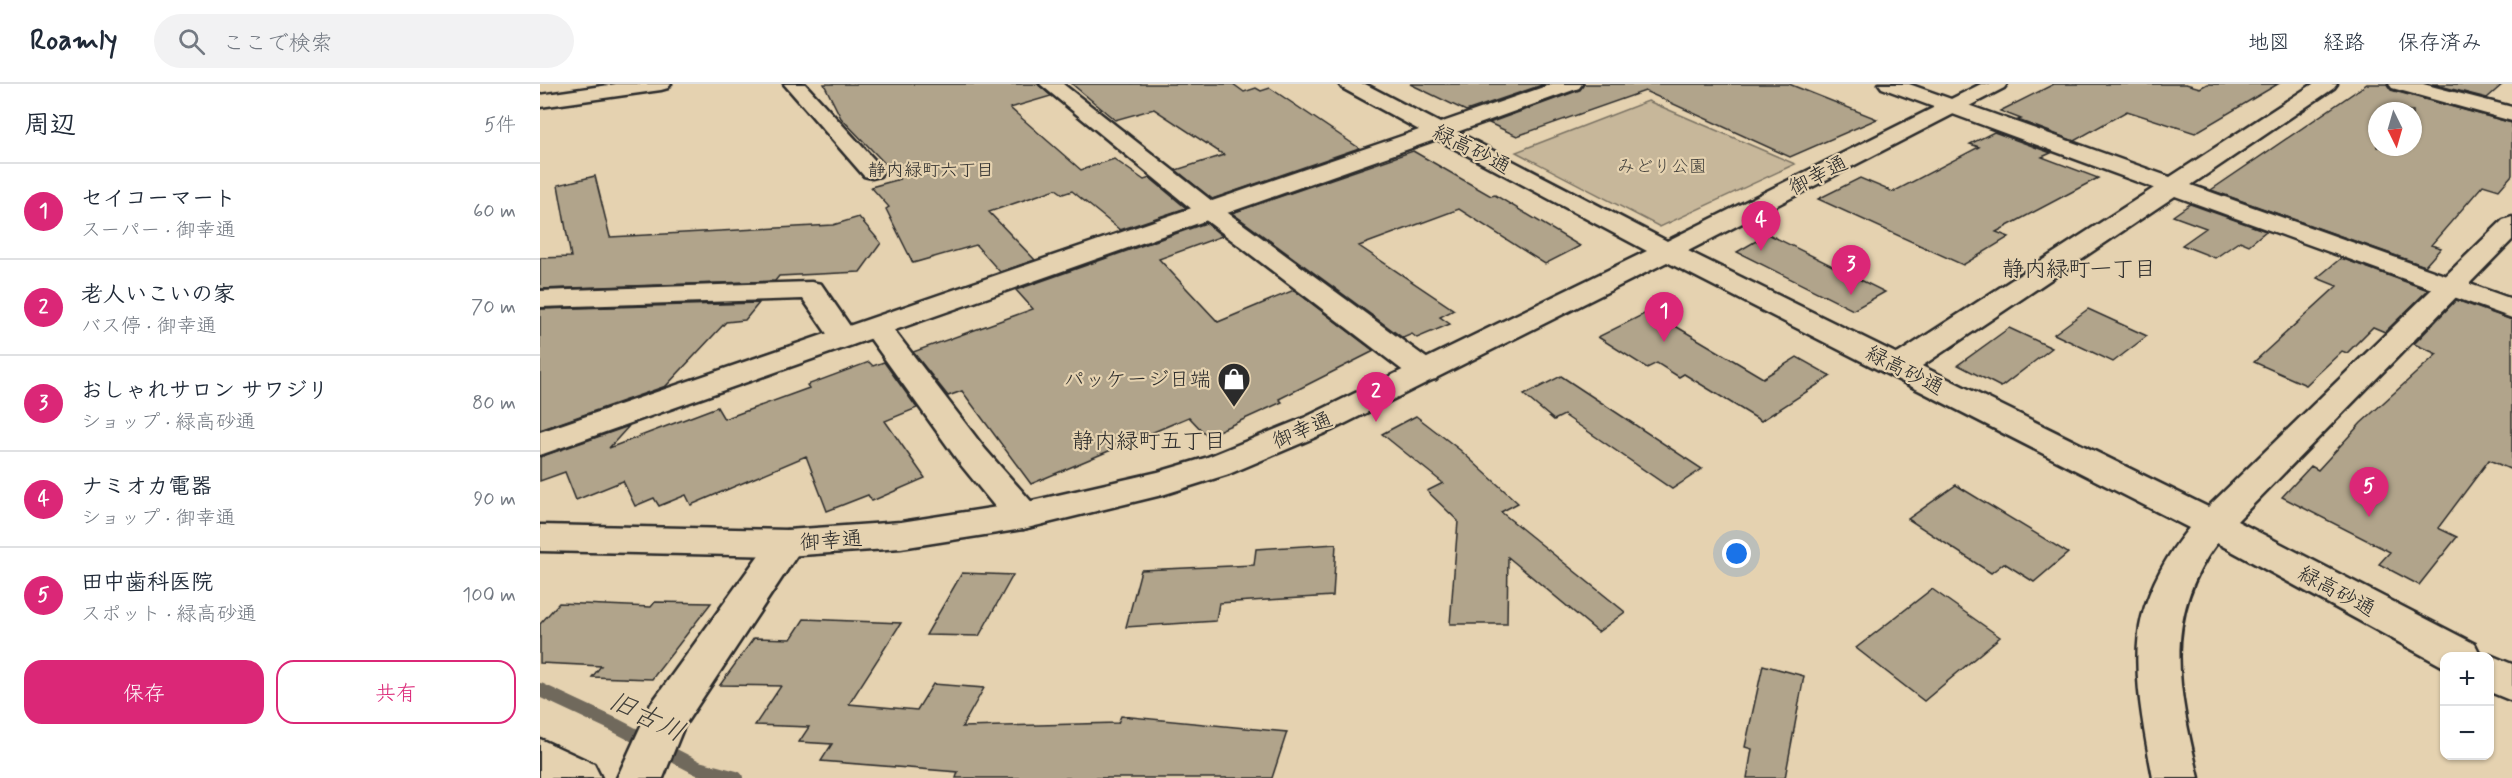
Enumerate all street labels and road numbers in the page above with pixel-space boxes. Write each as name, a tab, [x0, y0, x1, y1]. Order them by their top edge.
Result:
street label: 緑高砂通	[1428, 118, 1515, 181]
street label: 御幸通	[1784, 149, 1853, 203]
street label: 緑高砂通	[1861, 339, 1948, 402]
street label: 御幸通	[1268, 406, 1337, 456]
street label: 御幸通	[799, 525, 863, 557]
street label: 緑高砂通	[2293, 560, 2380, 624]

